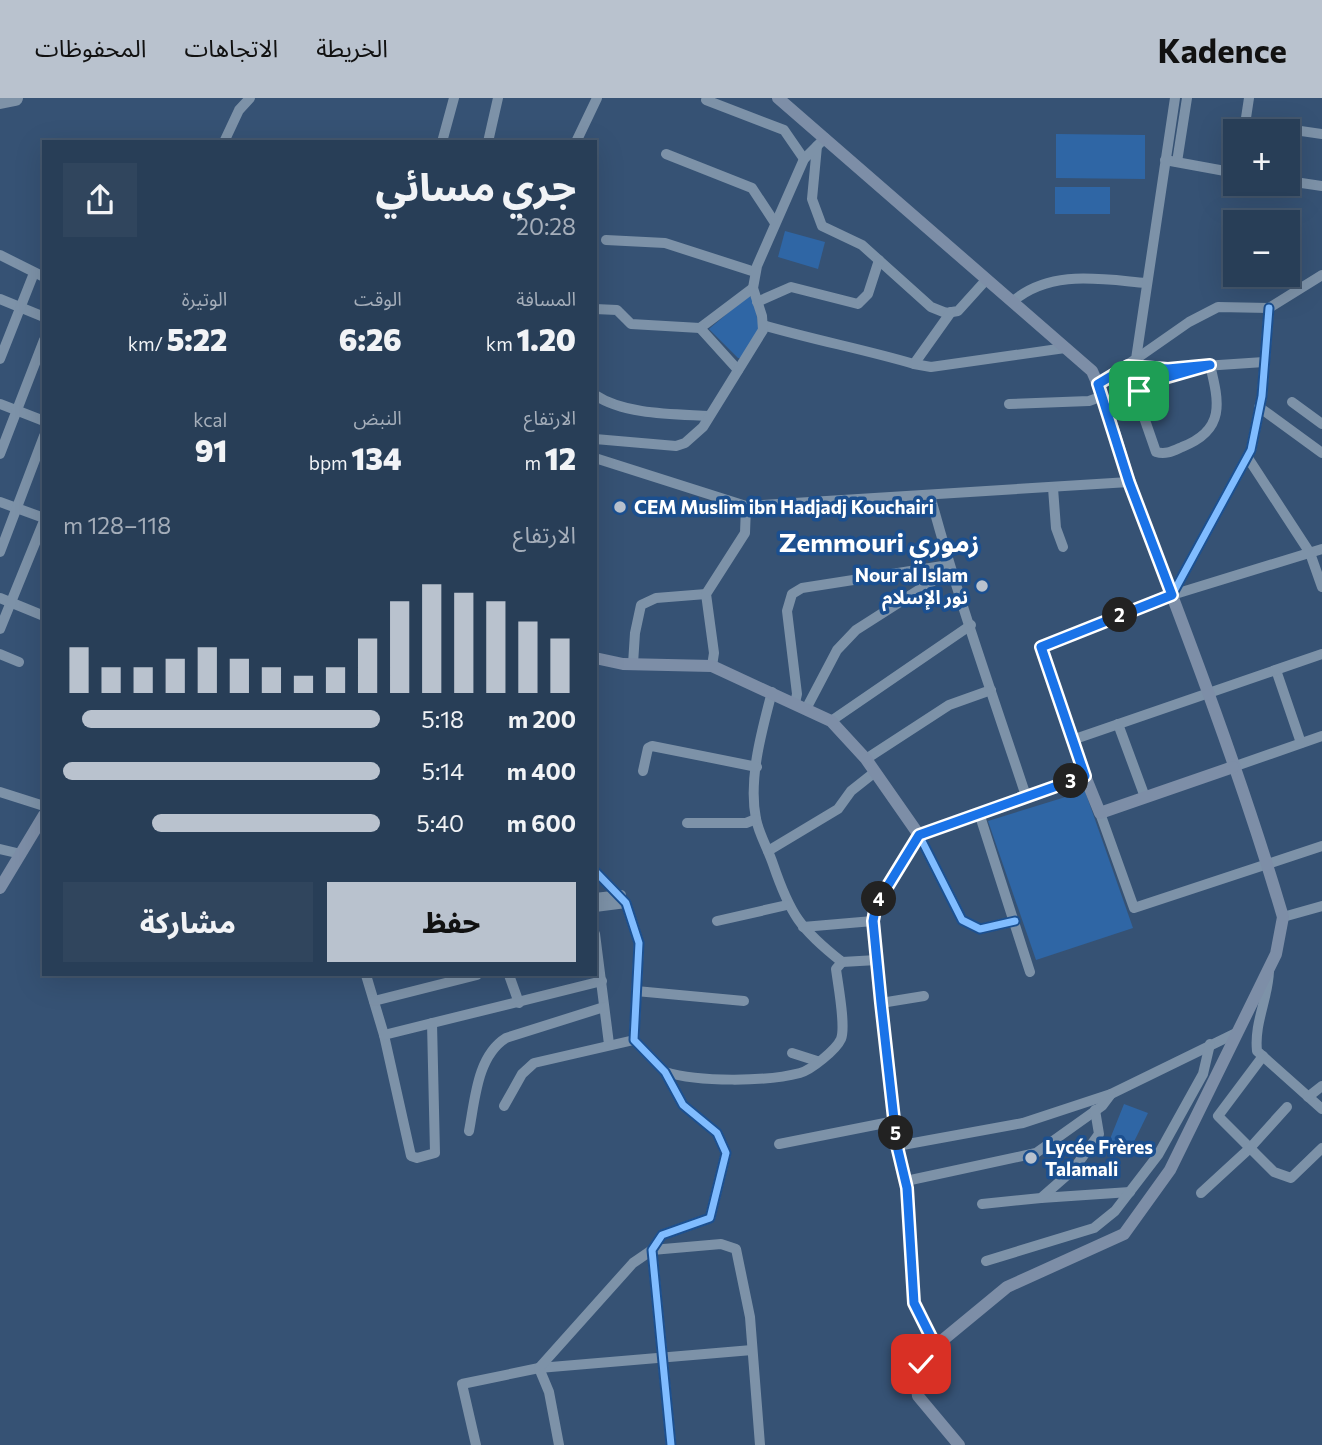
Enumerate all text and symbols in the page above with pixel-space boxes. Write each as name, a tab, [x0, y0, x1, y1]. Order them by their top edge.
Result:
text: Kadence	[1157, 29, 1287, 70]
text: المحفوظات	[35, 33, 146, 62]
text: الاتجاهات	[184, 33, 278, 62]
text: الخريطة	[316, 33, 388, 62]
map controls	[1223, 119, 1300, 287]
button: +	[1223, 119, 1300, 196]
text: جري مسائي	[376, 162, 576, 209]
button: share	[63, 163, 137, 237]
button: −	[1223, 210, 1300, 287]
text: 20:28	[516, 212, 576, 240]
text: الوتيرة	[182, 287, 227, 310]
text: الوقت	[354, 287, 402, 310]
text: المسافة	[516, 287, 576, 310]
text: 5:22	[167, 320, 227, 357]
text: 6:26	[339, 320, 402, 357]
text: 1.20	[516, 320, 576, 357]
text: /km	[128, 332, 167, 355]
text: km	[486, 332, 516, 355]
pin	[1109, 361, 1169, 421]
icon: arrive	[1120, 372, 1158, 410]
text: النبض	[353, 406, 402, 429]
text: الارتفاع	[524, 406, 576, 429]
text: kcal	[193, 408, 227, 431]
text: 91	[195, 431, 227, 468]
text: 134	[351, 439, 402, 476]
text: 12	[545, 439, 576, 476]
text: bpm	[309, 451, 351, 474]
text: m	[524, 451, 545, 474]
place label: CEM Muslim ibn Hadjadj Kouchairi	[634, 495, 934, 518]
marker: CEM Muslim ibn Hadjadj Kouchairi	[612, 499, 628, 515]
text: 118–128 m	[63, 511, 171, 539]
text: الارتفاع	[513, 520, 576, 548]
district label: Zemmouri زموري	[779, 526, 979, 564]
place label: Nour al Islam نور الإسلام	[855, 563, 968, 612]
marker: Nour al Islam نور الإسلام	[974, 578, 990, 594]
pin: 2	[1102, 598, 1138, 632]
text: 2	[1114, 603, 1125, 626]
text: 5:18	[422, 705, 464, 733]
text: 200 m	[508, 705, 576, 733]
text: 5:14	[422, 757, 464, 785]
text: 400 m	[507, 757, 576, 785]
pin: 3	[1054, 764, 1088, 798]
text: 3	[1065, 769, 1076, 792]
text: 5:40	[417, 809, 464, 837]
text: 600 m	[507, 809, 576, 837]
button: مشاركة	[63, 882, 313, 962]
button: حفظ	[327, 882, 576, 962]
pin: 4	[862, 882, 896, 916]
text: 4	[873, 887, 884, 910]
pin: 5	[878, 1116, 914, 1150]
text: 5	[890, 1121, 901, 1144]
place label: Lycée Frères Talamali	[1045, 1135, 1153, 1180]
marker: Lycée Frères Talamali	[1023, 1150, 1039, 1166]
pin	[891, 1334, 951, 1394]
icon: check	[902, 1345, 940, 1383]

